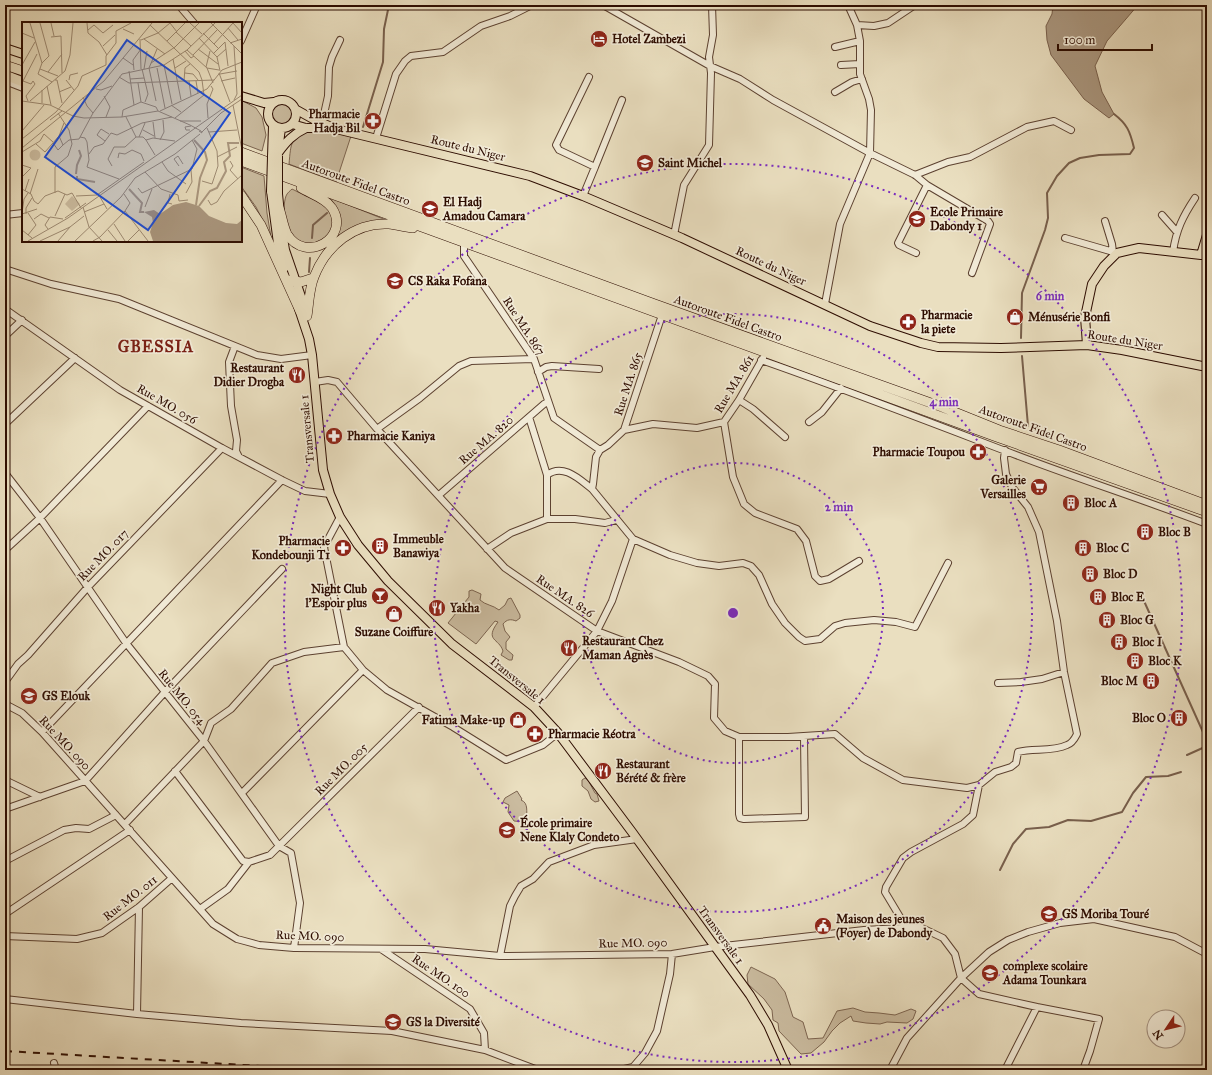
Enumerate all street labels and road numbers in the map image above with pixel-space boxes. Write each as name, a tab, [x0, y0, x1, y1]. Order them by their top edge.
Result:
street label: Route du Niger	[429, 132, 507, 165]
street label: Autoroute Fidel Castro	[299, 156, 412, 208]
street label: Route du Niger	[733, 244, 809, 290]
street label: Autoroute Fidel Castro	[671, 292, 784, 344]
street label: Rue MA. 867	[500, 294, 548, 358]
street label: Route du Niger	[1086, 327, 1164, 354]
street label: Rue MA. 865	[611, 350, 645, 418]
street label: Rue MA. 861	[711, 352, 757, 415]
street label: Rue MO. 056	[134, 381, 200, 427]
street label: Transversale 1	[297, 394, 317, 464]
street label: Autoroute Fidel Castro	[976, 402, 1089, 454]
street label: Rue MA. 820	[456, 413, 516, 467]
street label: Rue MO. 017	[75, 526, 131, 584]
street label: Rue MA. 826	[534, 572, 597, 621]
street label: Transversale 1	[486, 653, 548, 707]
street label: Rue MO. 054	[155, 666, 209, 728]
street label: Rue MO. 090	[36, 713, 94, 773]
street label: Rue MO. 005	[312, 740, 370, 798]
street label: Rue MO. 011	[100, 872, 160, 923]
street label: Transversale 1	[695, 903, 747, 967]
street label: Rue MO. 090	[275, 928, 345, 944]
street label: Rue MO. 090	[598, 935, 668, 951]
street label: Rue MO. 100	[409, 951, 473, 1001]

